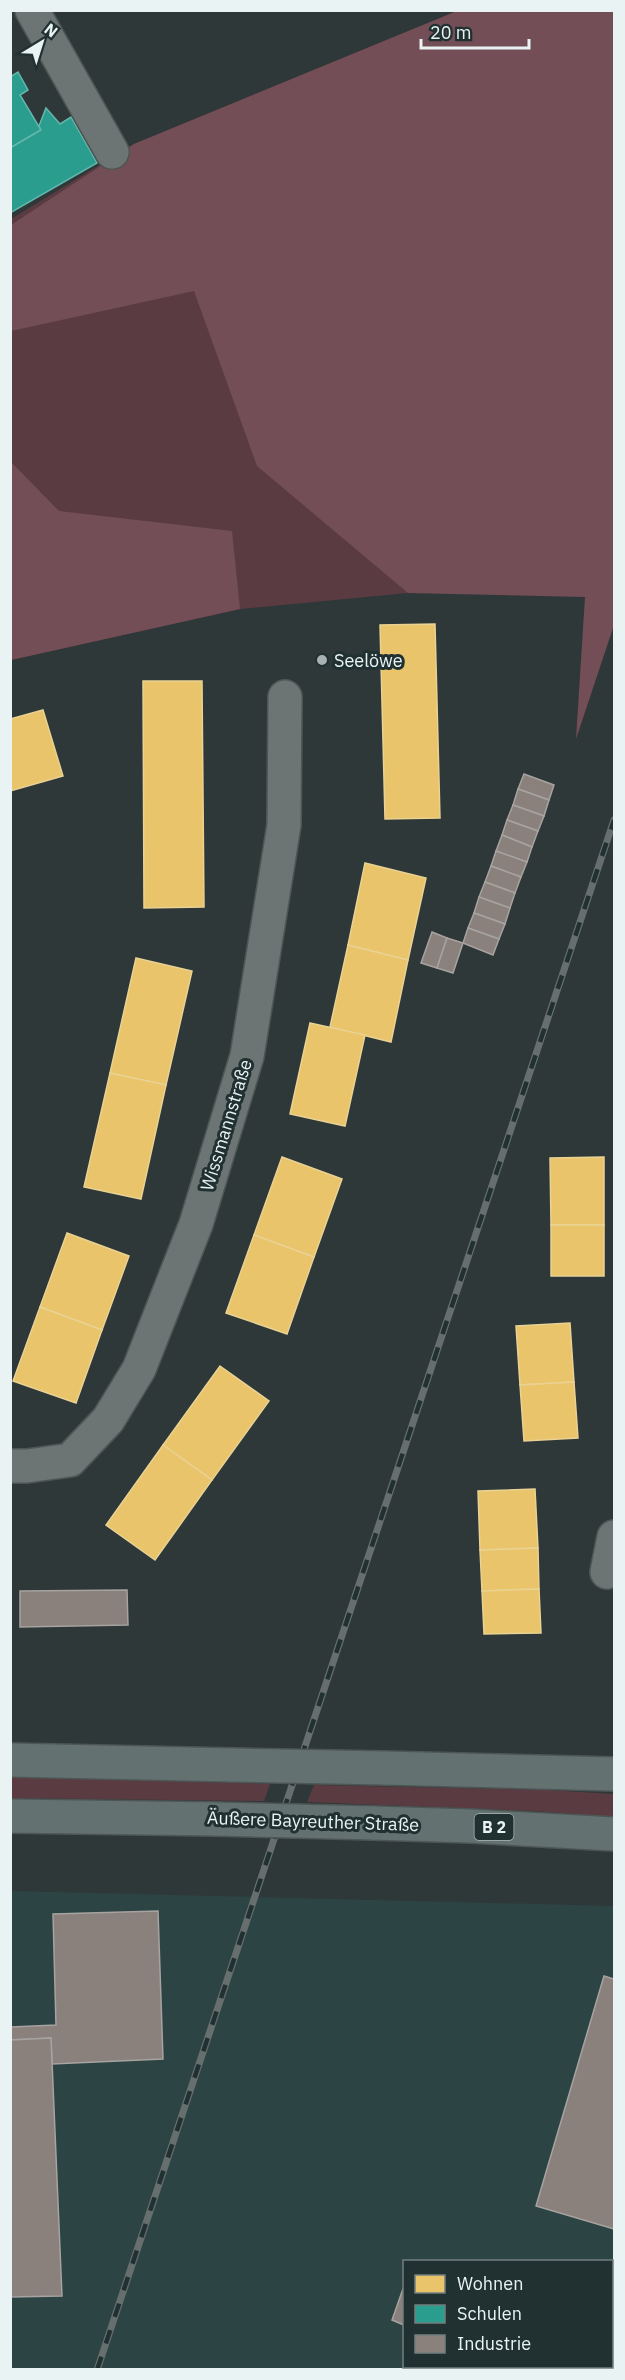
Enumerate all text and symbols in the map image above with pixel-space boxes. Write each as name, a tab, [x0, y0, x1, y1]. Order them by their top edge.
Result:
north arrow	[12, 12, 72, 72]
scale bar	[421, 12, 529, 50]
text: N	[41, 19, 62, 42]
text: 20 m	[430, 21, 472, 44]
place label: Seelöwe	[334, 649, 403, 672]
marker: Seelöwe	[315, 653, 329, 667]
street label: Wissmannstraße	[195, 1056, 257, 1194]
street label: Äußere Bayreuther Straße	[207, 1806, 420, 1836]
road number: B 2	[474, 1814, 514, 1840]
legend	[403, 2260, 613, 2368]
text: Wohnen	[457, 2272, 523, 2295]
text: Schulen	[457, 2302, 522, 2325]
text: Industrie	[457, 2332, 531, 2355]

